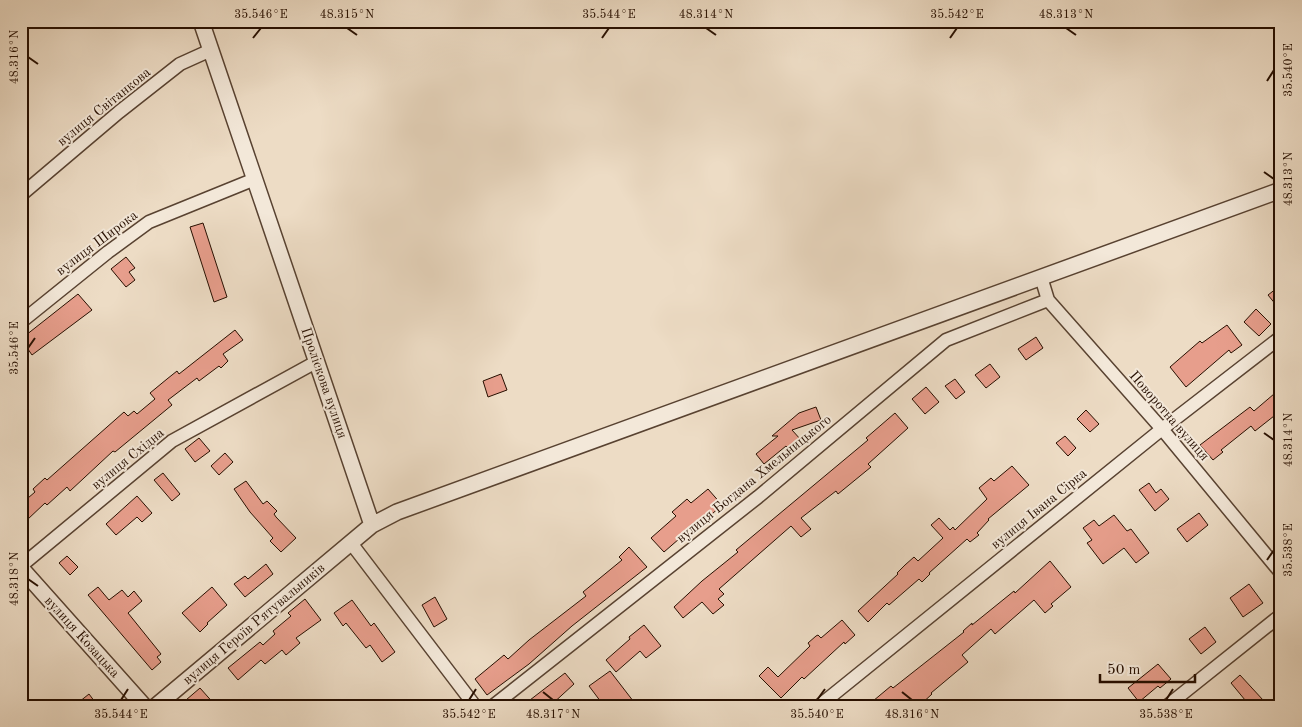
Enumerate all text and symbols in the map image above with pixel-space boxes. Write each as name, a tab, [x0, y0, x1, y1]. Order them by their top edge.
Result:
text: 35.546°E	[234, 8, 288, 21]
text: 48.315°N	[320, 8, 374, 21]
text: 35.544°E	[582, 8, 636, 21]
text: 35.542°E	[930, 8, 984, 21]
text: 48.314°N	[679, 9, 733, 21]
text: 48.313°N	[1039, 9, 1093, 21]
text: 48.316°N	[9, 30, 21, 84]
text: 35.540°E	[1282, 43, 1295, 97]
street label: вулиця Світанкова	[55, 65, 153, 149]
text: 48.313°N	[1283, 152, 1295, 206]
street label: вулиця Широка	[54, 208, 140, 278]
text: 35.546°E	[8, 321, 21, 375]
street label: Проліскова вулиця	[298, 326, 350, 440]
street label: Поворотна вулиця	[1126, 368, 1212, 464]
street label: вулиця Богдана Хмельницького	[674, 412, 834, 546]
text: 48.314°N	[1283, 413, 1295, 467]
street label: вулиця Східна	[89, 426, 167, 492]
street label: вулиця Івана Сірка	[988, 466, 1090, 552]
text: 35.538°E	[1282, 523, 1295, 577]
text: 48.318°N	[9, 552, 21, 606]
street label: вулиця Героїв Рятувальників	[180, 561, 328, 687]
street label: вулиця Козацька	[42, 594, 122, 681]
scale bar	[1100, 652, 1194, 684]
text: 50 m	[1107, 663, 1141, 678]
text: 35.544°E	[94, 708, 148, 721]
text: 35.542°E	[442, 708, 496, 721]
text: 35.540°E	[790, 708, 844, 721]
text: 35.538°E	[1139, 708, 1193, 721]
text: 48.317°N	[526, 709, 580, 721]
text: 48.316°N	[885, 709, 939, 721]

